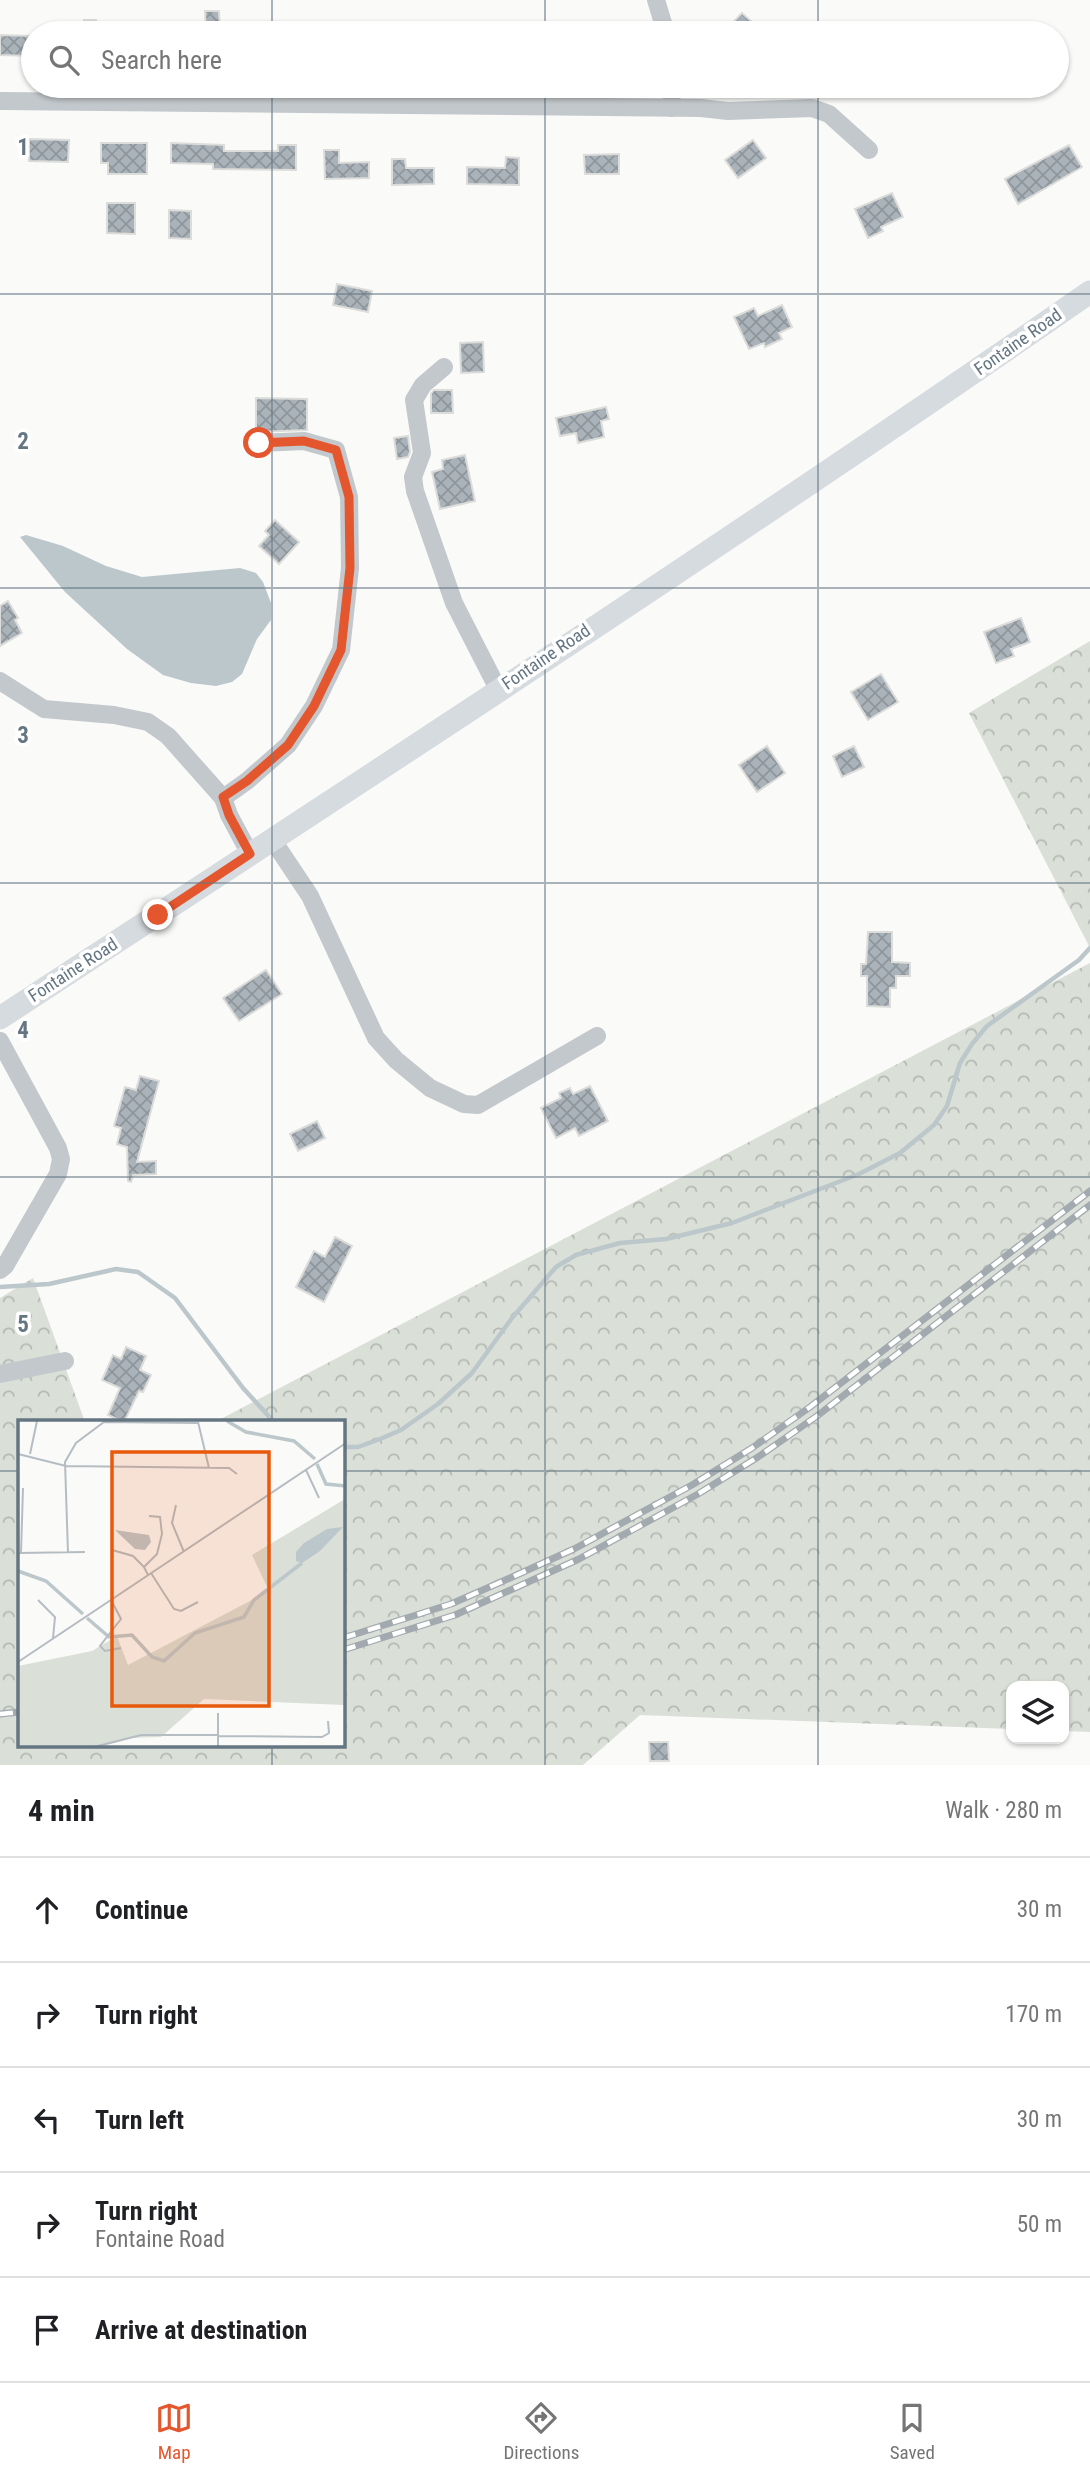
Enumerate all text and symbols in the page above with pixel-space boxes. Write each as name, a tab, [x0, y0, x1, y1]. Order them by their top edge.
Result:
search box	[21, 21, 1069, 98]
icon: search	[45, 41, 83, 79]
text: Search here	[101, 45, 222, 75]
text: 1	[17, 134, 29, 161]
street label: Fontaine Road	[970, 304, 1065, 379]
route start	[243, 427, 274, 458]
text: 2	[17, 428, 29, 455]
street label: Fontaine Road	[498, 619, 594, 694]
text: 3	[17, 722, 29, 749]
route end	[142, 899, 173, 930]
street label: Fontaine Road	[24, 933, 121, 1006]
text: 4	[17, 1017, 29, 1044]
text: 5	[17, 1311, 29, 1338]
inset map	[18, 1420, 345, 1748]
map controls	[1006, 1681, 1069, 1744]
button: layers	[1006, 1681, 1069, 1744]
text: 4 min	[28, 1793, 95, 1828]
text: Walk · 280 m	[945, 1797, 1062, 1824]
icon: ahead	[28, 1891, 66, 1929]
text: Continue	[95, 1895, 188, 1925]
text: 30 m	[1017, 1896, 1062, 1923]
icon: right	[28, 1996, 66, 2034]
text: Turn right	[95, 2000, 197, 2030]
text: 170 m	[1005, 2001, 1062, 2028]
icon: left	[28, 2101, 66, 2139]
text: Turn left	[95, 2105, 184, 2135]
text: 30 m	[1017, 2106, 1062, 2133]
text: Turn right	[95, 2196, 197, 2226]
icon: right	[28, 2206, 66, 2244]
text: 50 m	[1017, 2211, 1062, 2238]
text: Fontaine Road	[95, 2226, 225, 2253]
icon: arrive	[28, 2311, 66, 2349]
text: Arrive at destination	[95, 2315, 307, 2345]
tab: Map	[155, 2399, 193, 2464]
tab: Directions	[503, 2399, 579, 2464]
tab: Saved	[890, 2399, 935, 2464]

